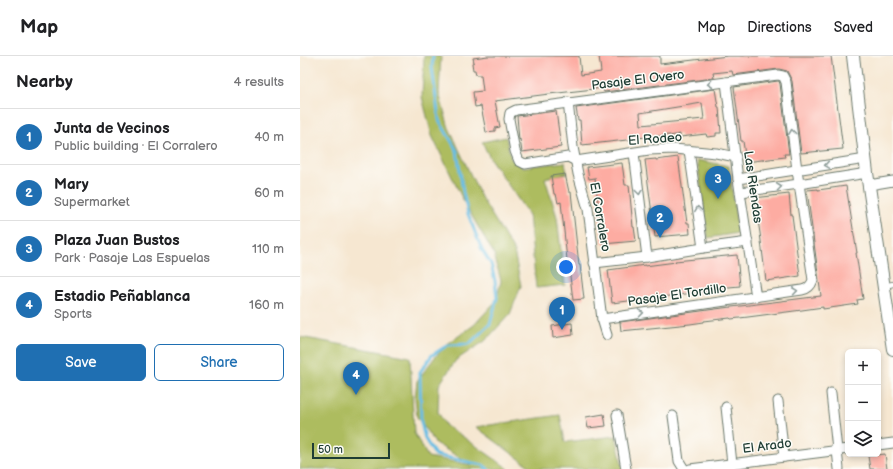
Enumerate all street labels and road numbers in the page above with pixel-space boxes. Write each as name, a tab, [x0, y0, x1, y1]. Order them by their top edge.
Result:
street label: Pasaje El Overo	[591, 66, 685, 94]
street label: El Rodeo	[627, 129, 683, 149]
street label: Las Riendas	[740, 150, 766, 225]
street label: El Corralero	[586, 181, 614, 253]
street label: Pasaje El Tordillo	[627, 280, 727, 310]
street label: El Arado	[741, 435, 793, 457]

